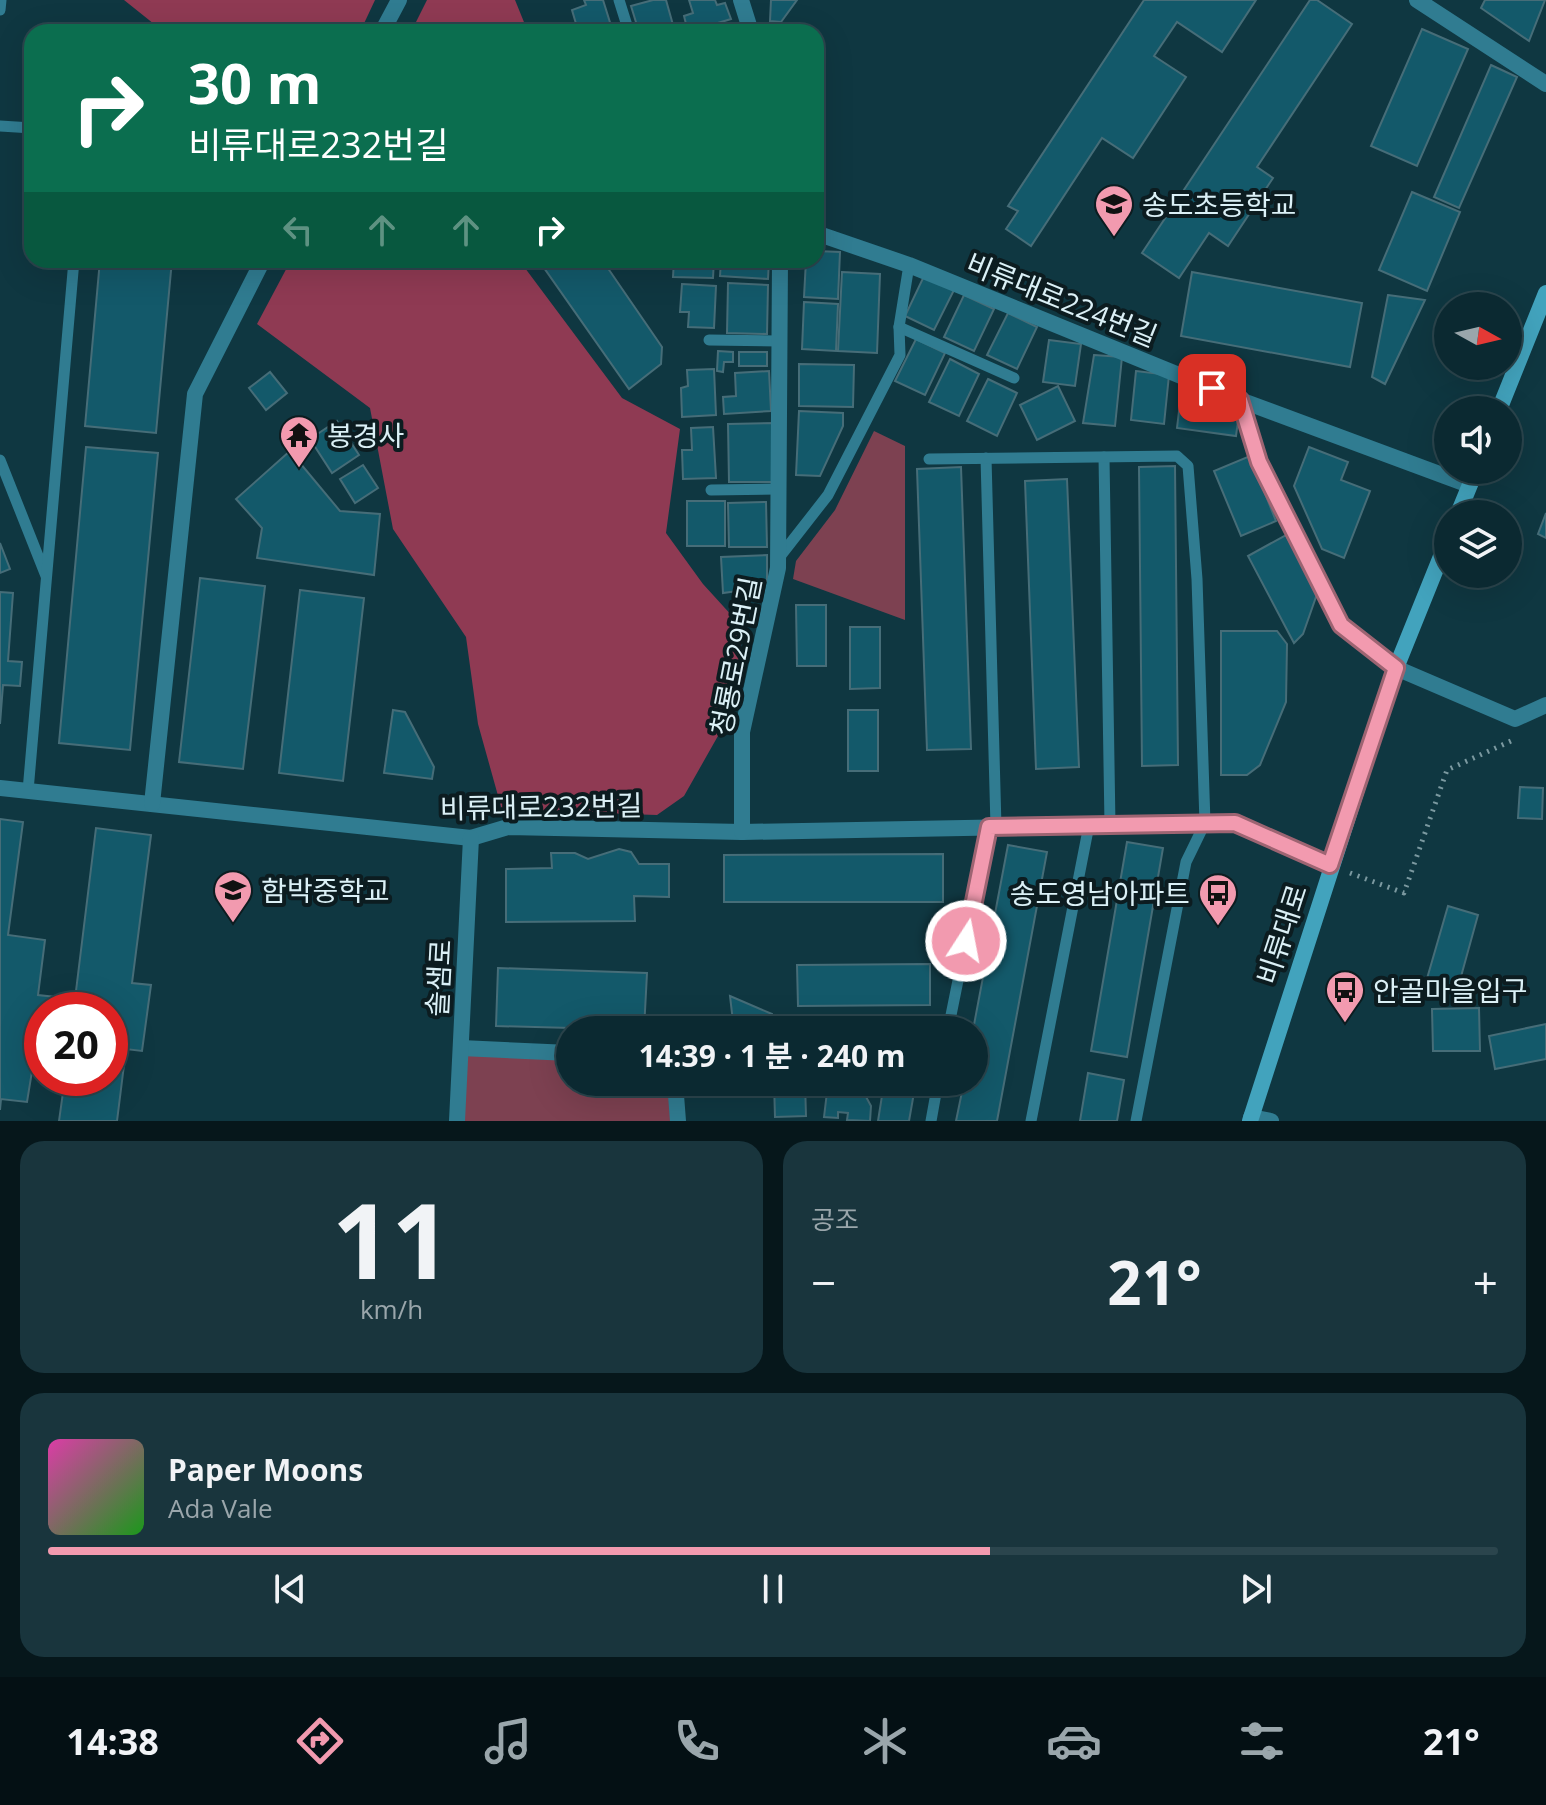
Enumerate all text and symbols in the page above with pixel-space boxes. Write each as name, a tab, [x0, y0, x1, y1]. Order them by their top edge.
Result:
text: 30 m	[188, 44, 322, 120]
icon: right	[56, 56, 160, 160]
text: 비류대로232번길	[188, 120, 448, 169]
school or university icon: 송도초등학교	[1093, 183, 1135, 238]
place label: 송도초등학교	[1142, 185, 1297, 223]
icon: left	[276, 208, 320, 252]
icon: ahead	[360, 208, 404, 252]
icon: ahead	[444, 208, 488, 252]
icon: right	[528, 208, 572, 252]
street label: 비류대로224번길	[961, 243, 1163, 355]
north arrow	[1434, 292, 1522, 380]
map controls	[1434, 292, 1522, 588]
pin	[1178, 354, 1246, 422]
icon: arrive	[1190, 366, 1234, 410]
button: sound	[1434, 396, 1522, 484]
temple icon: 봉경사	[278, 414, 320, 469]
place label: 봉경사	[327, 416, 404, 454]
button: layers	[1434, 500, 1522, 588]
street label: 청룡로29번길	[701, 573, 769, 739]
street label: 비류대로232번길	[439, 785, 643, 827]
school or university icon: 함박중학교	[212, 869, 254, 924]
place label: 함박중학교	[261, 871, 390, 909]
bus stop icon: 송도영남아파트	[1197, 872, 1239, 927]
place label: 송도영남아파트	[1010, 874, 1190, 912]
street label: 비류대로	[1247, 879, 1315, 989]
position arrow	[924, 899, 1008, 983]
street label: 솔샘로	[417, 938, 459, 1018]
bus stop icon: 안골마을입구	[1324, 969, 1366, 1024]
place label: 안골마을입구	[1373, 971, 1528, 1009]
speed limit sign: 20	[24, 992, 128, 1096]
text: 14:39 · 1 분 · 240 m	[639, 1035, 905, 1076]
text: 11	[332, 1168, 451, 1309]
text: 공조	[811, 1201, 859, 1237]
text: 21°	[1107, 1241, 1202, 1323]
text: −	[811, 1252, 836, 1312]
text: +	[1473, 1252, 1498, 1312]
text: km/h	[360, 1291, 423, 1327]
text: Paper Moons	[168, 1449, 363, 1490]
text: Ada Vale	[168, 1490, 273, 1526]
icon: previous	[268, 1567, 312, 1611]
icon: pause	[751, 1567, 795, 1611]
icon: next	[1234, 1567, 1278, 1611]
icon: directions	[292, 1713, 348, 1769]
icon: music	[480, 1713, 536, 1769]
icon: phone	[669, 1713, 725, 1769]
icon: climate	[857, 1713, 913, 1769]
icon: car	[1046, 1713, 1102, 1769]
icon: filters	[1234, 1713, 1290, 1769]
text: 14:38	[66, 1717, 159, 1766]
text: 21°	[1423, 1717, 1480, 1766]

